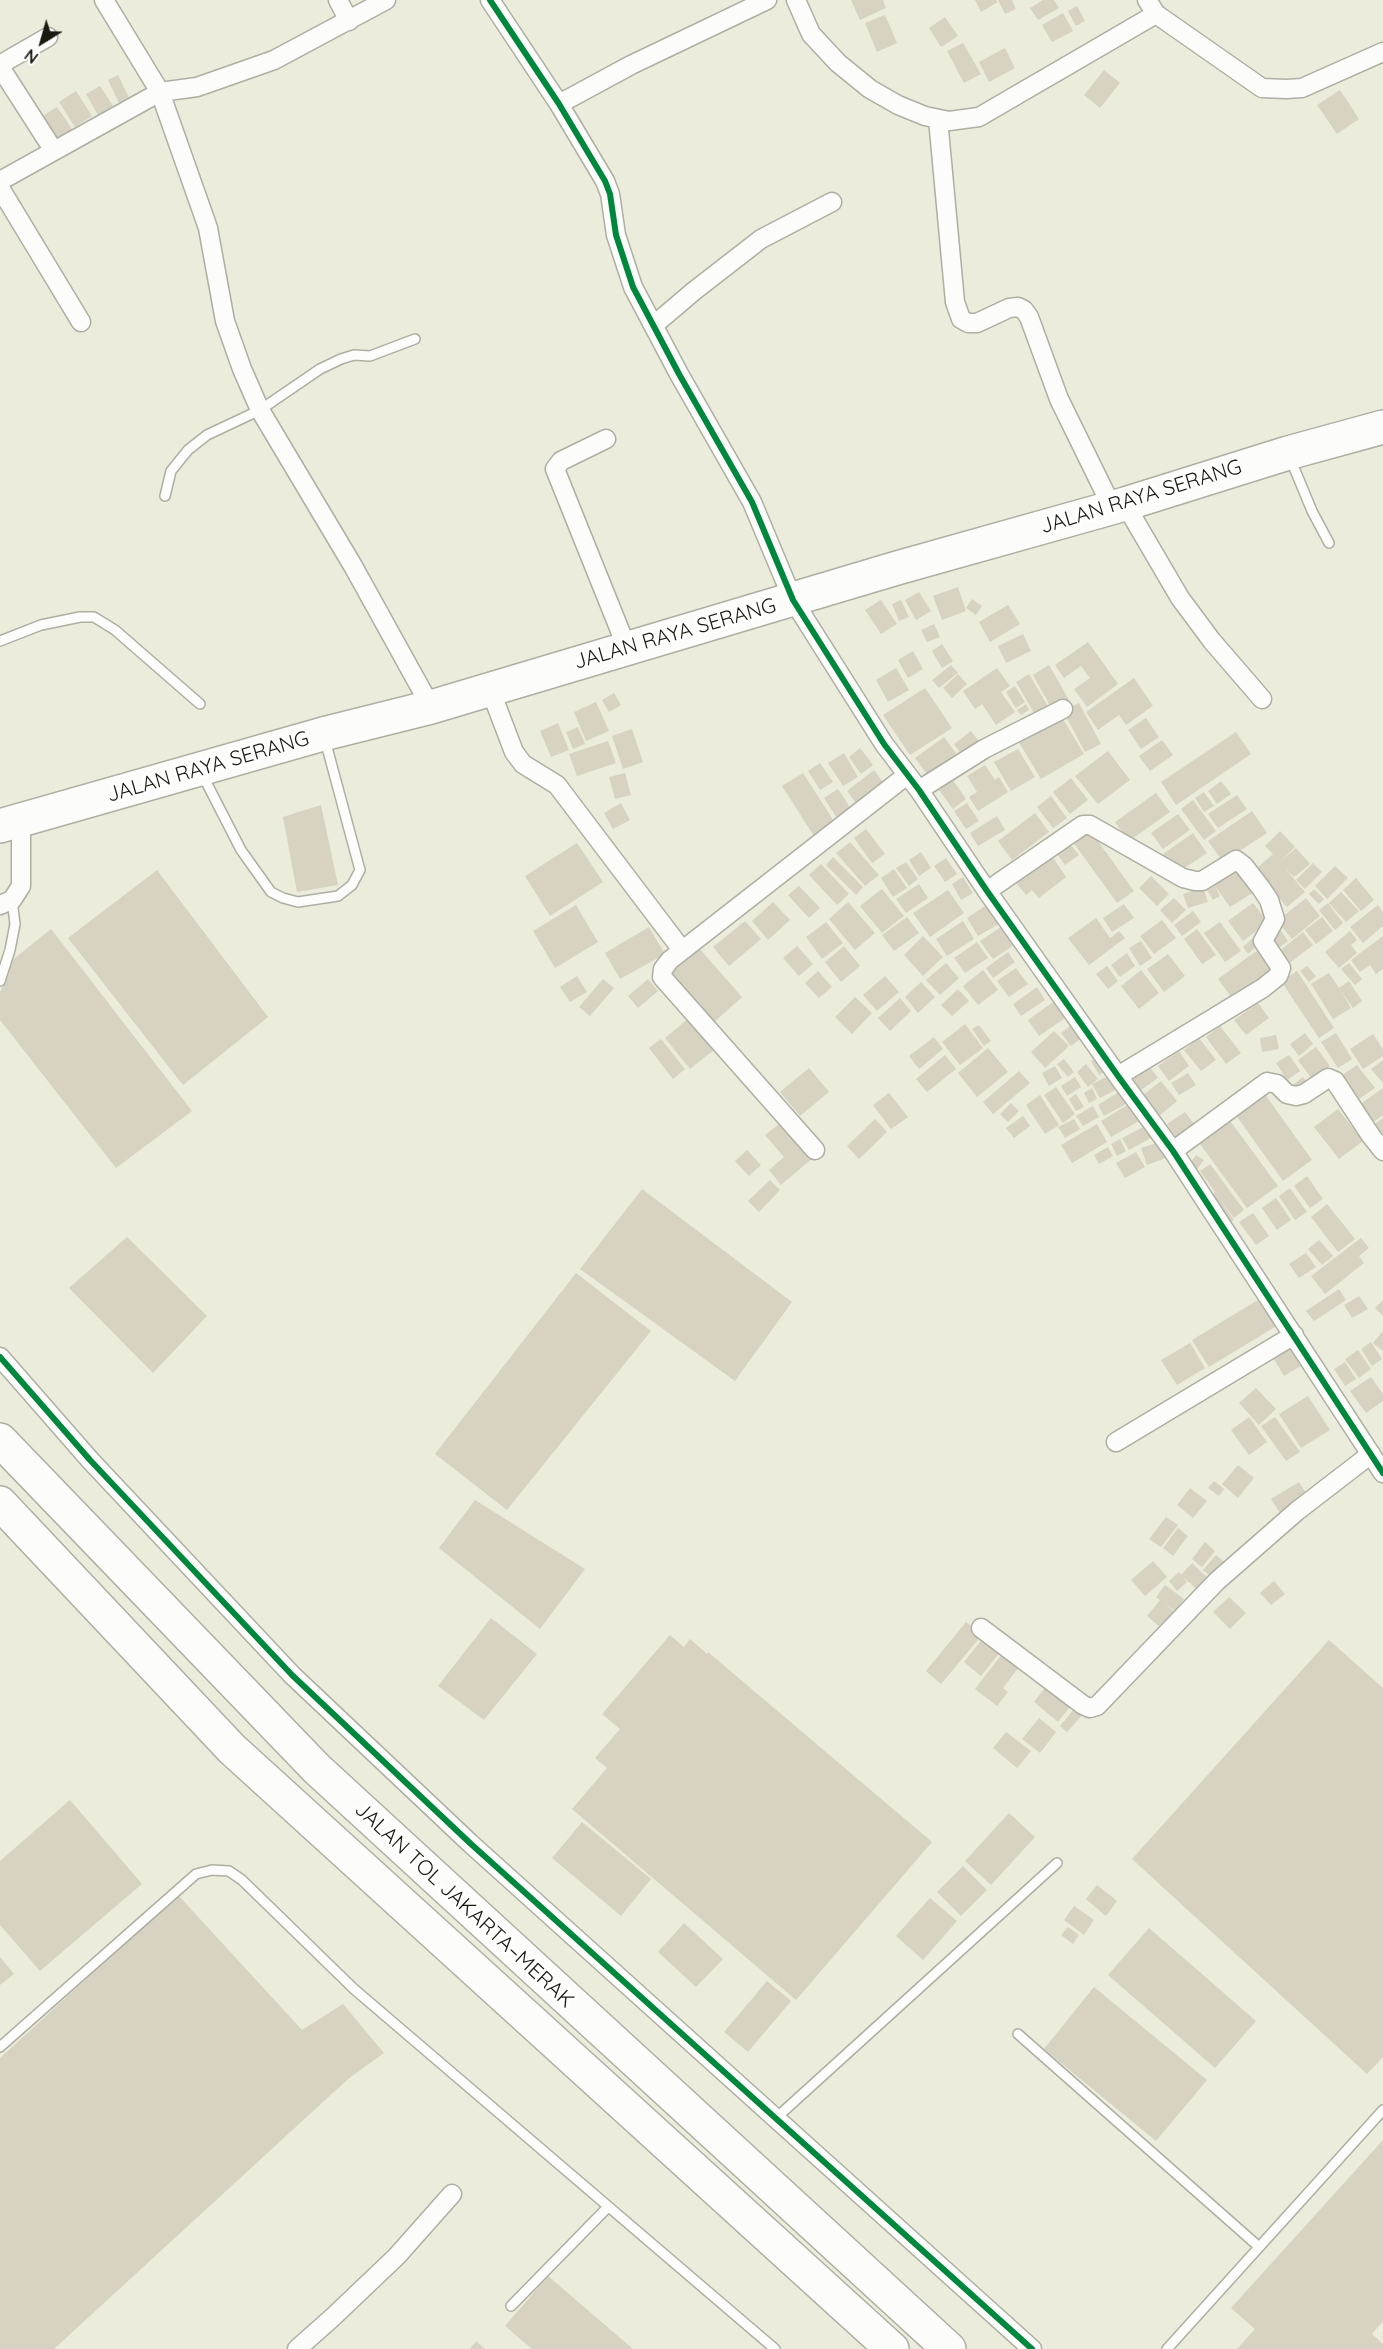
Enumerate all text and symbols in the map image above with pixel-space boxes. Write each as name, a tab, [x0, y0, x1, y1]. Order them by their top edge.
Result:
north arrow	[12, 12, 72, 72]
text: N	[20, 45, 42, 68]
street label: JALAN RAYA SERANG	[1037, 454, 1245, 540]
street label: JALAN RAYA SERANG	[571, 593, 779, 675]
street label: JALAN RAYA SERANG	[104, 726, 312, 808]
street label: JALAN TOL JAKARTA–MERAK	[349, 1797, 579, 2013]

